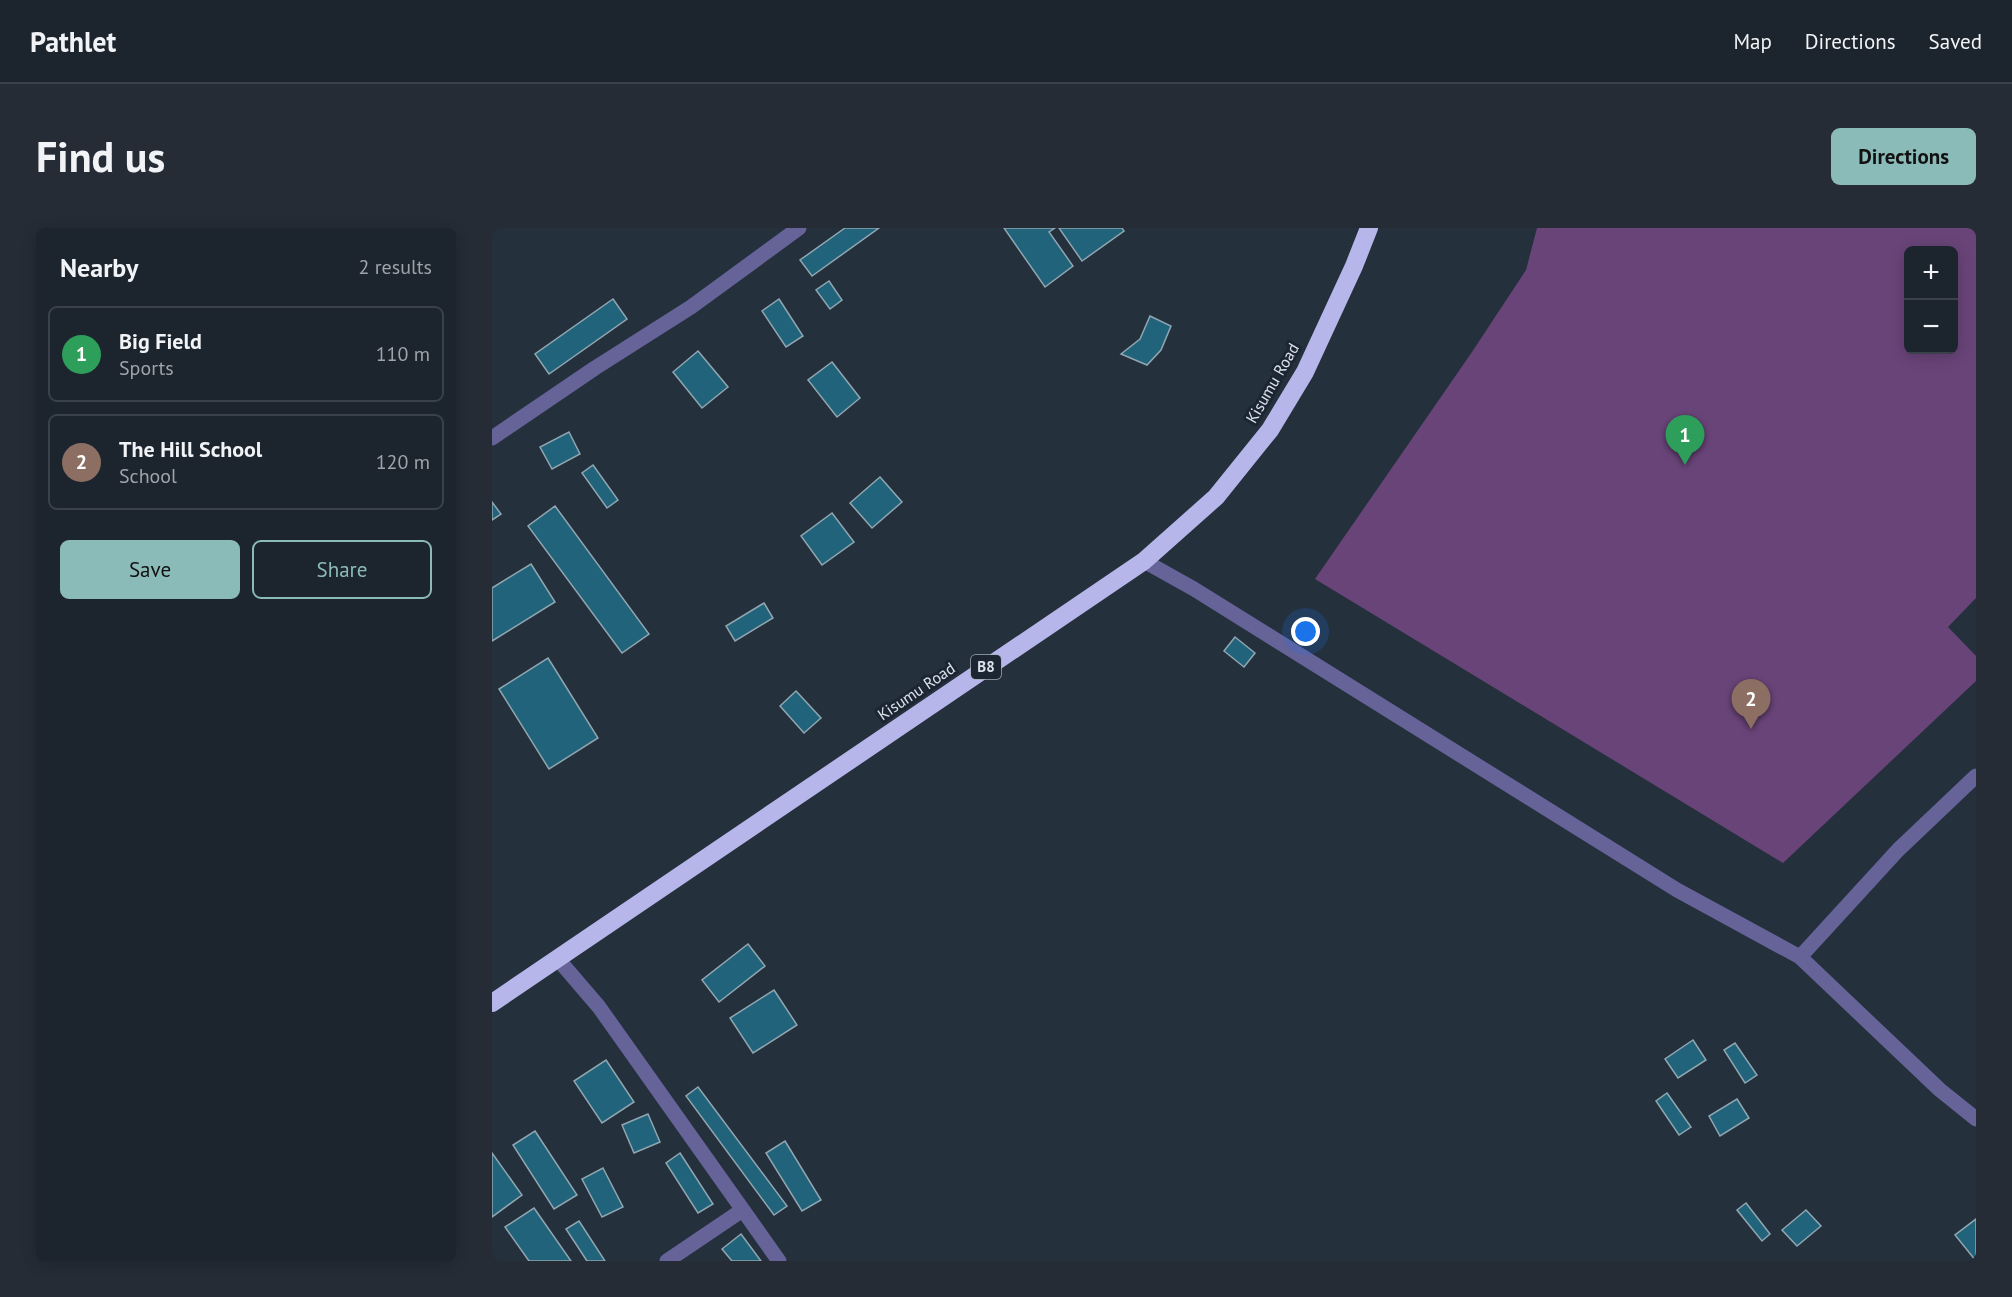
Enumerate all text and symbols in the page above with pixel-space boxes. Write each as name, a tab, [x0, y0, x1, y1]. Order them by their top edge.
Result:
text: Pathlet	[30, 23, 116, 60]
text: Map	[1733, 28, 1772, 55]
text: Directions	[1805, 28, 1896, 55]
text: Saved	[1929, 28, 1982, 55]
button: Directions	[1831, 128, 1976, 185]
text: Find us	[36, 129, 165, 184]
map controls	[1904, 246, 1958, 354]
button: +	[1904, 246, 1958, 300]
text: Nearby	[60, 251, 138, 284]
text: 2 results	[359, 254, 432, 280]
button: −	[1904, 300, 1958, 354]
text: Big Field	[119, 327, 202, 355]
street label: Kisumu Road	[1241, 339, 1303, 427]
text: 1	[76, 341, 87, 367]
text: 110 m	[376, 341, 430, 367]
text: Sports	[119, 355, 174, 381]
pin: 1	[1666, 416, 1704, 465]
text: The Hill School	[119, 435, 262, 463]
text: 2	[76, 449, 87, 475]
text: 120 m	[376, 449, 430, 475]
text: School	[119, 463, 177, 489]
button: Save	[60, 540, 240, 599]
button: Share	[252, 540, 432, 599]
your location	[1291, 617, 1320, 646]
road number: B8	[971, 655, 1001, 679]
street label: Kisumu Road	[873, 658, 959, 724]
pin: 2	[1732, 680, 1770, 729]

